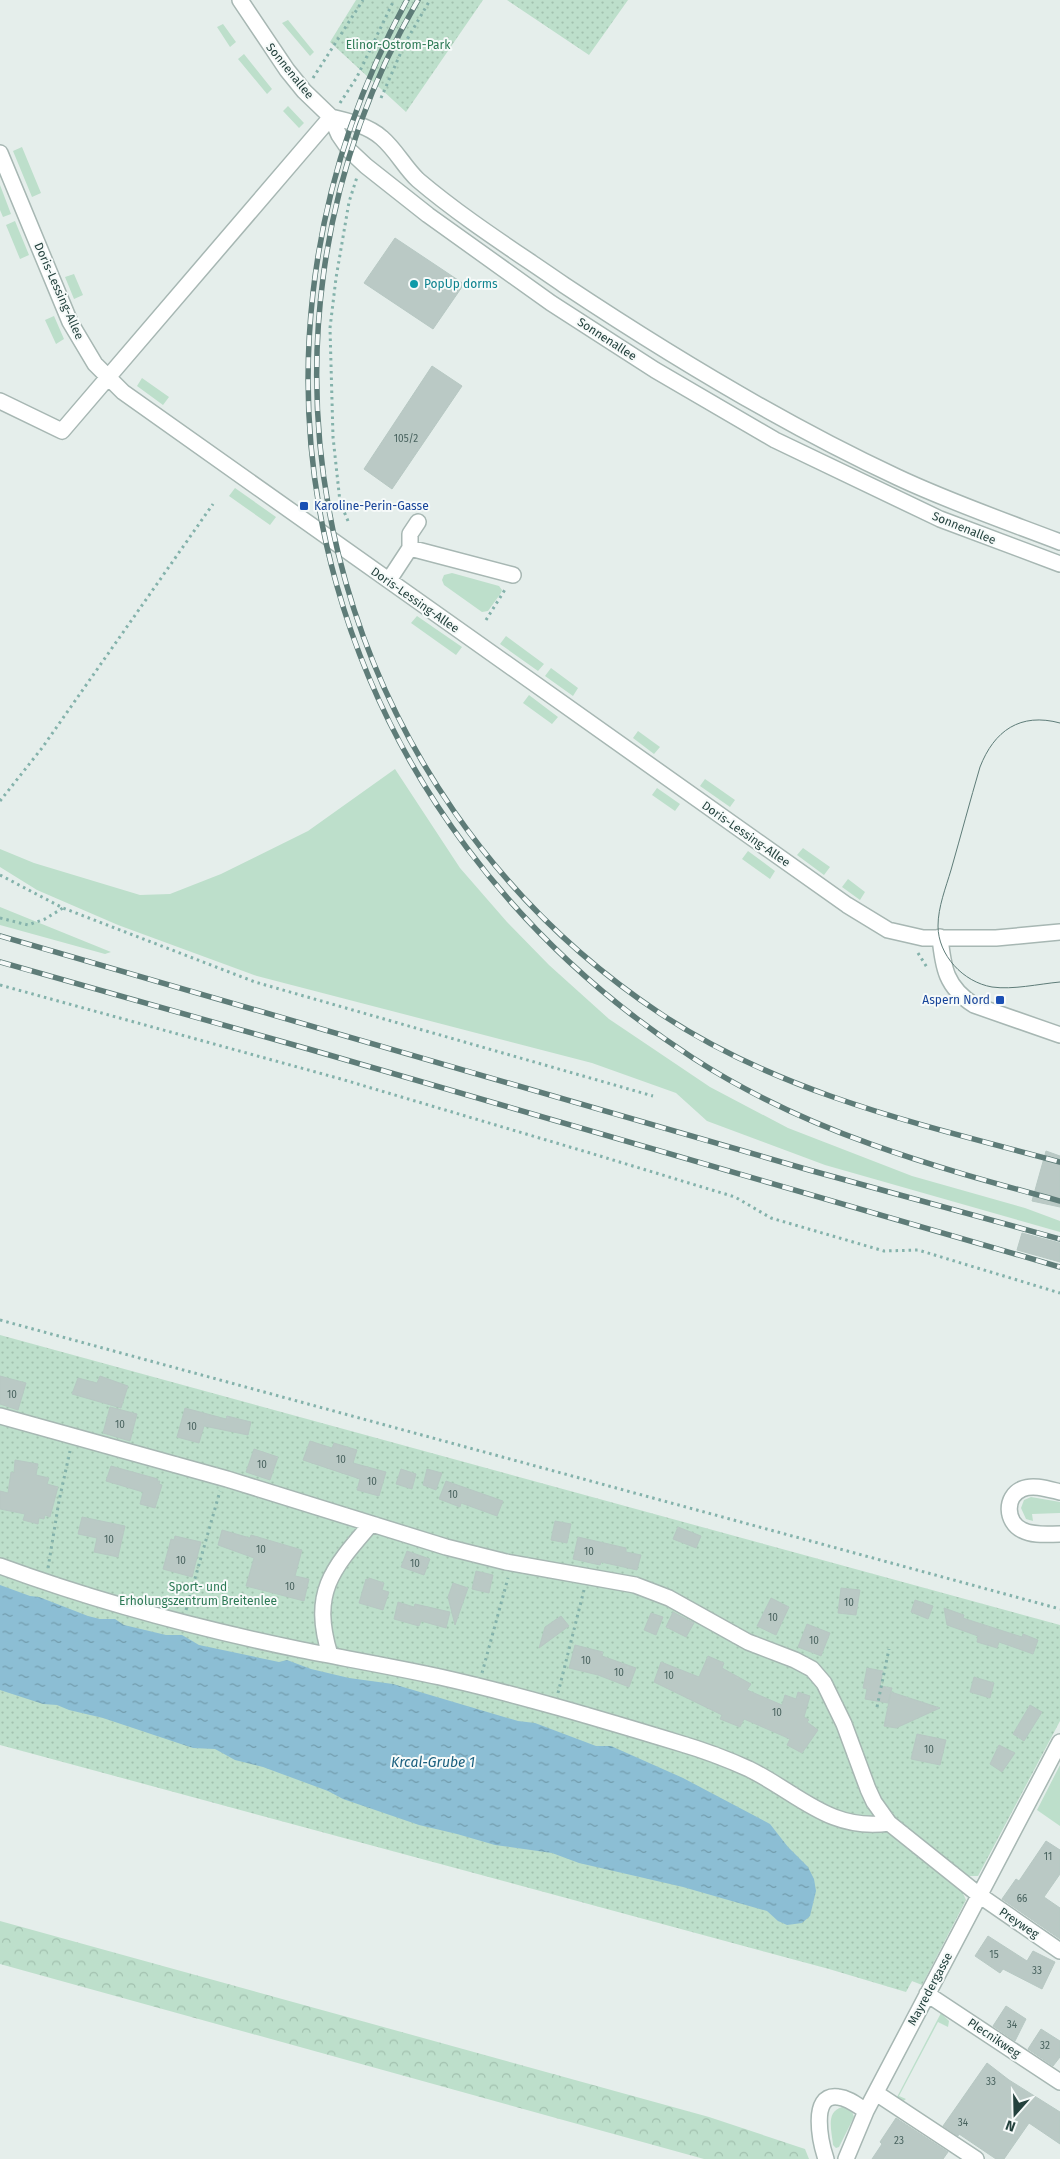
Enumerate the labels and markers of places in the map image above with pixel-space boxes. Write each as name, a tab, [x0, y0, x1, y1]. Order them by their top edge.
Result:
place label: PopUp dorms	[424, 277, 498, 291]
marker: PopUp dorms	[408, 278, 420, 290]
place label: Karoline-Perin-Gasse	[314, 499, 429, 513]
marker: Karoline-Perin-Gasse	[298, 500, 310, 512]
place label: Aspern Nord	[922, 993, 990, 1007]
marker: Aspern Nord	[994, 994, 1006, 1006]

